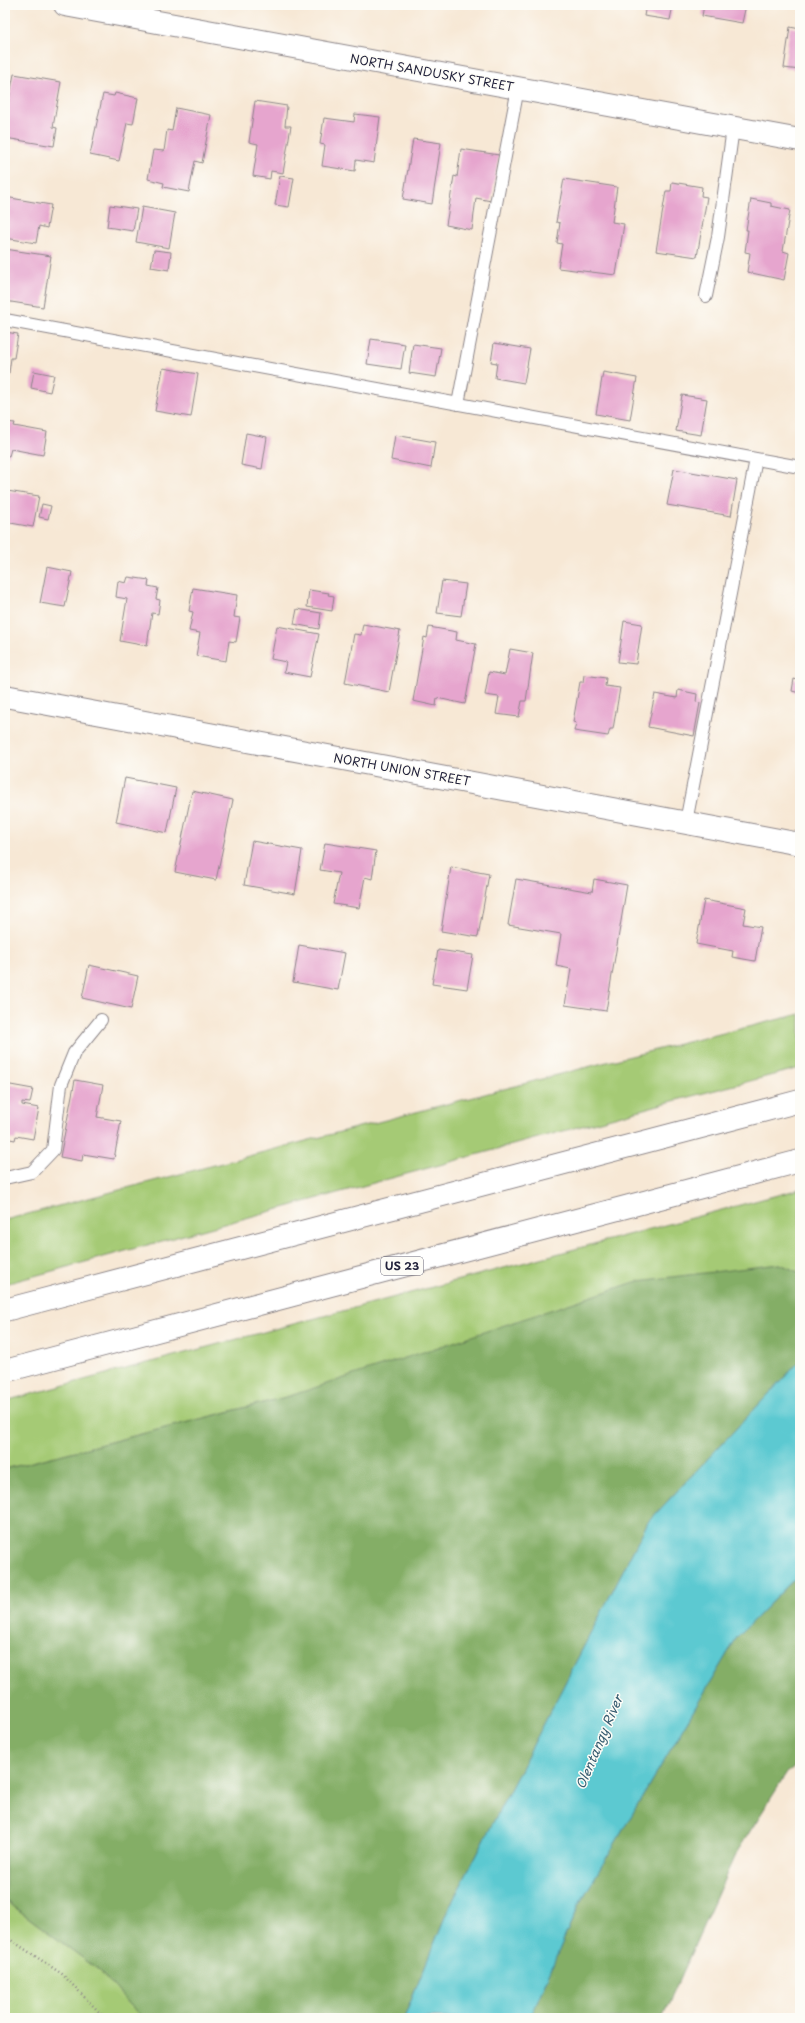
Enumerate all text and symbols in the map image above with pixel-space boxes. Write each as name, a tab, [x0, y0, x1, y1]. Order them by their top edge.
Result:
street label: NORTH SANDUSKY STREET	[349, 49, 516, 95]
street label: NORTH UNION STREET	[332, 748, 473, 790]
road number: US 23	[381, 1257, 423, 1275]
water label: Olentangy River	[570, 1690, 628, 1792]

